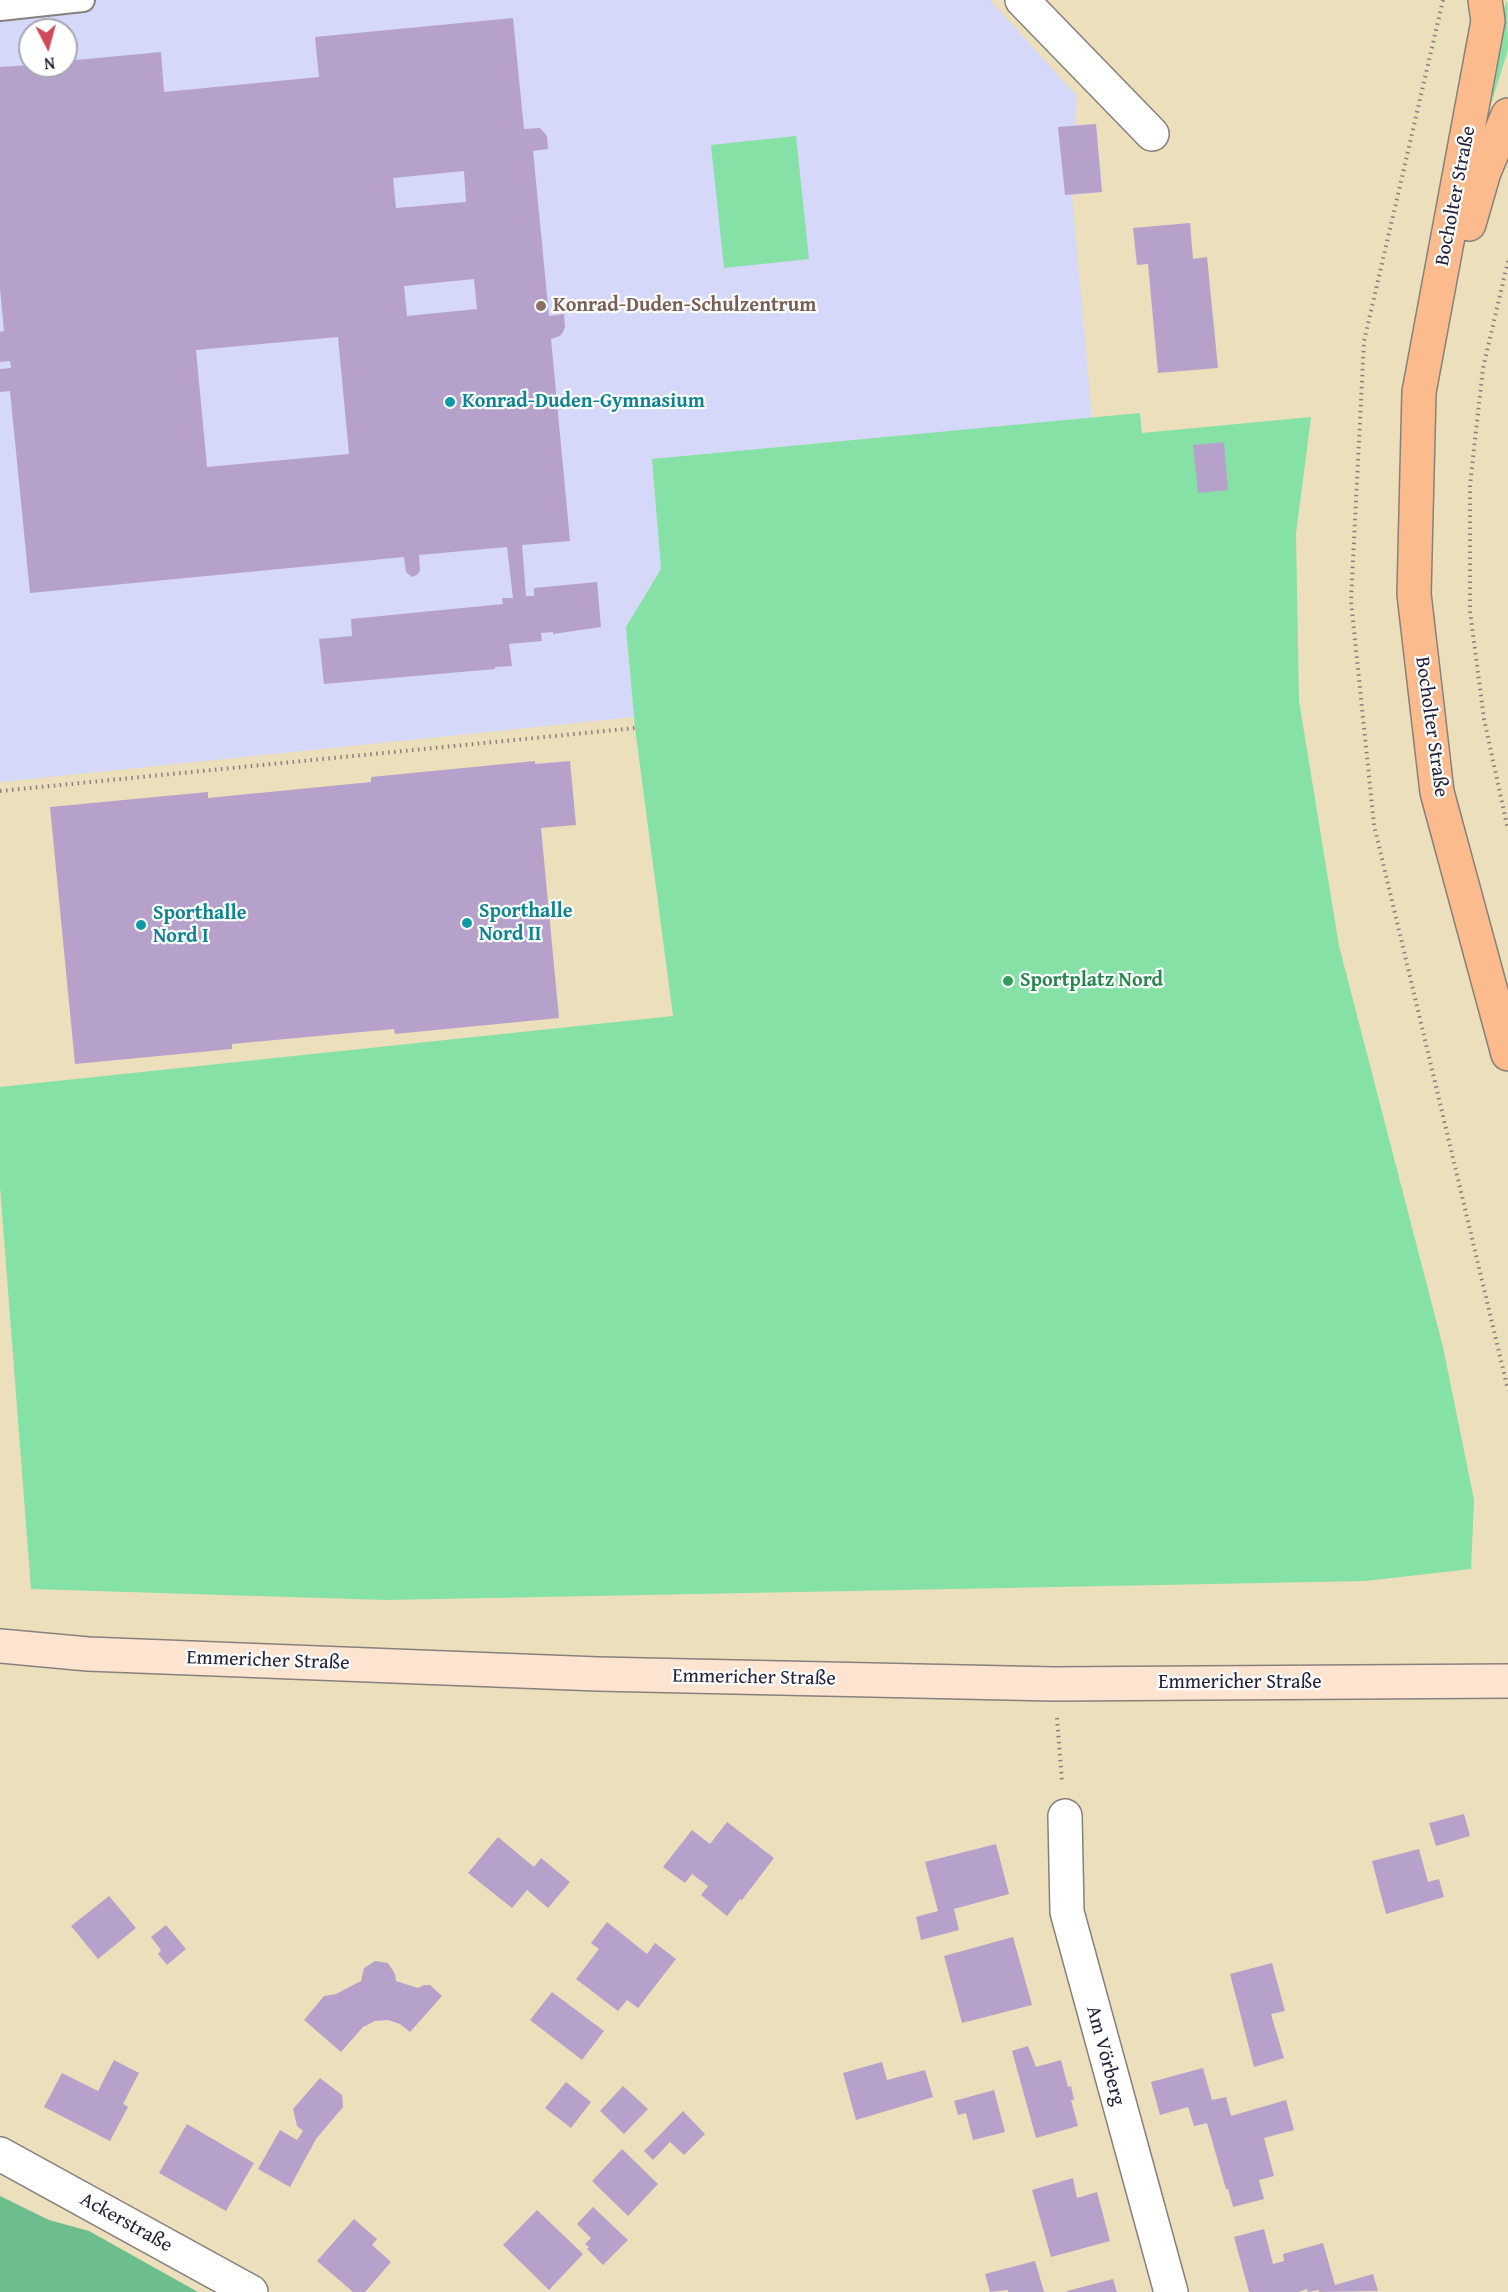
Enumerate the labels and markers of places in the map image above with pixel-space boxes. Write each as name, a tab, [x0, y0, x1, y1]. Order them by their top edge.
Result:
place label: Konrad-Duden-Schulzentrum	[553, 294, 816, 318]
marker: Konrad-Duden-Schulzentrum	[534, 299, 548, 313]
place label: Konrad-Duden-Gymnasium	[462, 390, 705, 414]
marker: Konrad-Duden-Gymnasium	[443, 395, 457, 409]
place label: Sporthalle Nord II	[479, 900, 573, 947]
place label: Sporthalle Nord I	[153, 902, 247, 949]
marker: Sporthalle Nord II	[460, 916, 474, 930]
marker: Sporthalle Nord I	[134, 918, 148, 932]
place label: Sportplatz Nord	[1020, 969, 1163, 993]
marker: Sportplatz Nord	[1001, 974, 1015, 988]

